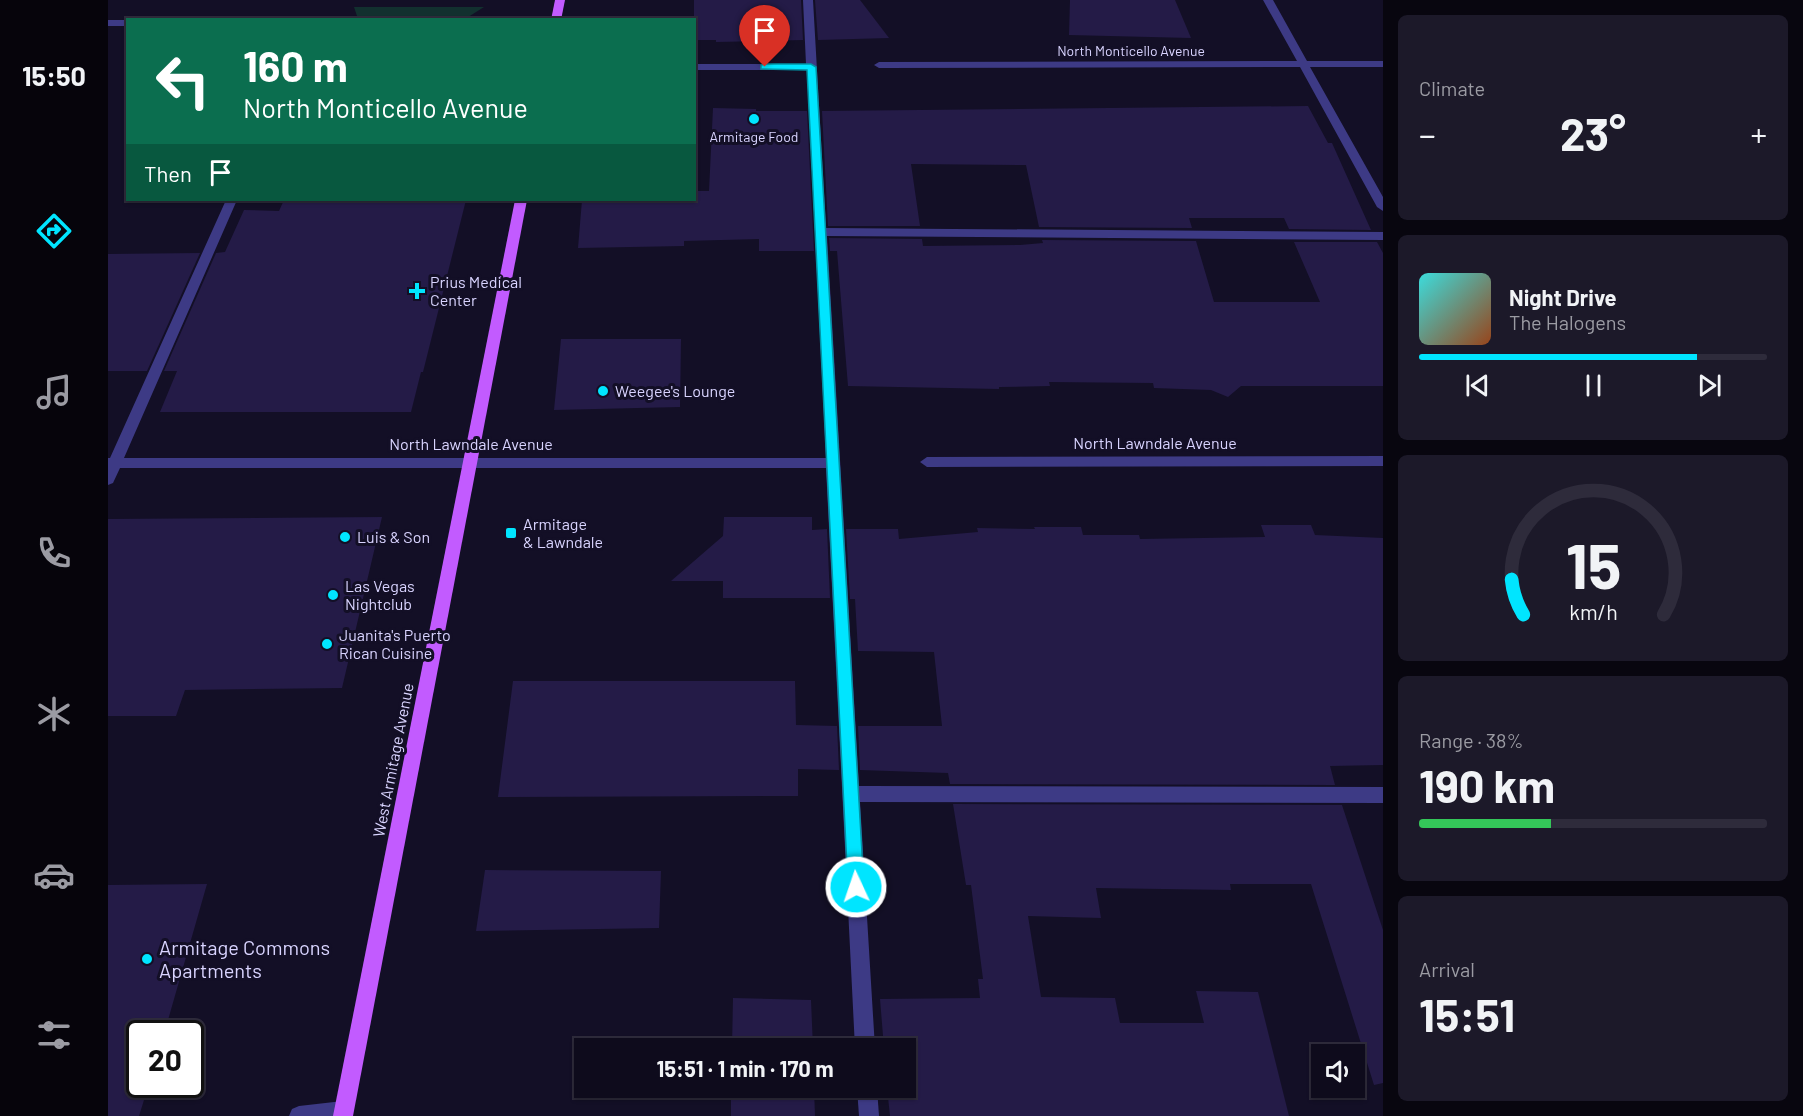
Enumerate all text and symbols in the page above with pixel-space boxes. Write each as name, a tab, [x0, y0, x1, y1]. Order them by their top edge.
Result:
pin	[739, 5, 790, 67]
icon: arrive	[748, 14, 781, 47]
text: 160 m	[243, 40, 348, 90]
icon: left	[144, 42, 222, 120]
street label: North Monticello Avenue	[1057, 42, 1205, 59]
text: 15:50	[22, 59, 86, 91]
text: Climate	[1419, 76, 1485, 100]
text: North Monticello Avenue	[243, 91, 528, 123]
text: 23°	[1560, 106, 1626, 160]
marker: Armitage Food	[747, 112, 761, 126]
text: −	[1419, 114, 1436, 154]
text: +	[1750, 114, 1767, 154]
place label: Armitage Food	[709, 128, 799, 145]
icon: arrive	[204, 156, 237, 189]
text: Then	[144, 160, 192, 186]
icon: directions	[33, 210, 75, 252]
place label: Prius Medical Center	[430, 272, 522, 309]
marker: Prius Medical Center	[408, 282, 426, 300]
text: Night Drive	[1509, 284, 1617, 310]
text: The Halogens	[1509, 310, 1626, 334]
icon: previous	[1461, 369, 1494, 402]
icon: pause	[1577, 369, 1610, 402]
icon: next	[1693, 369, 1726, 402]
icon: music	[33, 371, 75, 413]
place label: Weegee's Lounge	[615, 381, 735, 400]
marker: Weegee's Lounge	[596, 384, 610, 398]
street label: North Lawndale Avenue	[1073, 433, 1237, 452]
street label: North Lawndale Avenue	[389, 434, 553, 453]
place label: Armitage & Lawndale	[523, 514, 603, 551]
marker: Armitage & Lawndale	[504, 526, 518, 540]
place label: Luis & Son	[357, 527, 430, 546]
text: 15	[1565, 527, 1621, 601]
marker: Luis & Son	[338, 530, 352, 544]
icon: phone	[33, 532, 75, 574]
place label: Las Vegas Nightclub	[345, 576, 415, 613]
marker: Las Vegas Nightclub	[326, 588, 340, 602]
text: km/h	[1569, 599, 1617, 624]
place label: Juanita's Puerto Rican Cuisine	[339, 625, 451, 662]
marker: Juanita's Puerto Rican Cuisine	[320, 637, 334, 651]
street label: West Armitage Avenue	[368, 681, 417, 838]
icon: climate	[33, 693, 75, 735]
text: Range · 38%	[1419, 728, 1523, 752]
text: 190 km	[1419, 758, 1555, 812]
icon: car	[33, 854, 75, 896]
position arrow	[824, 855, 888, 919]
place label: Armitage Commons Apartments	[159, 935, 330, 982]
marker: Armitage Commons Apartments	[140, 952, 154, 966]
text: Arrival	[1419, 957, 1475, 981]
text: 15:51	[1419, 987, 1515, 1041]
icon: filters	[33, 1014, 75, 1056]
speed limit sign: 20	[126, 1020, 204, 1098]
map controls	[1311, 1044, 1365, 1098]
button: sound	[1311, 1044, 1365, 1098]
text: 15:51 · 1 min · 170 m	[656, 1055, 834, 1081]

